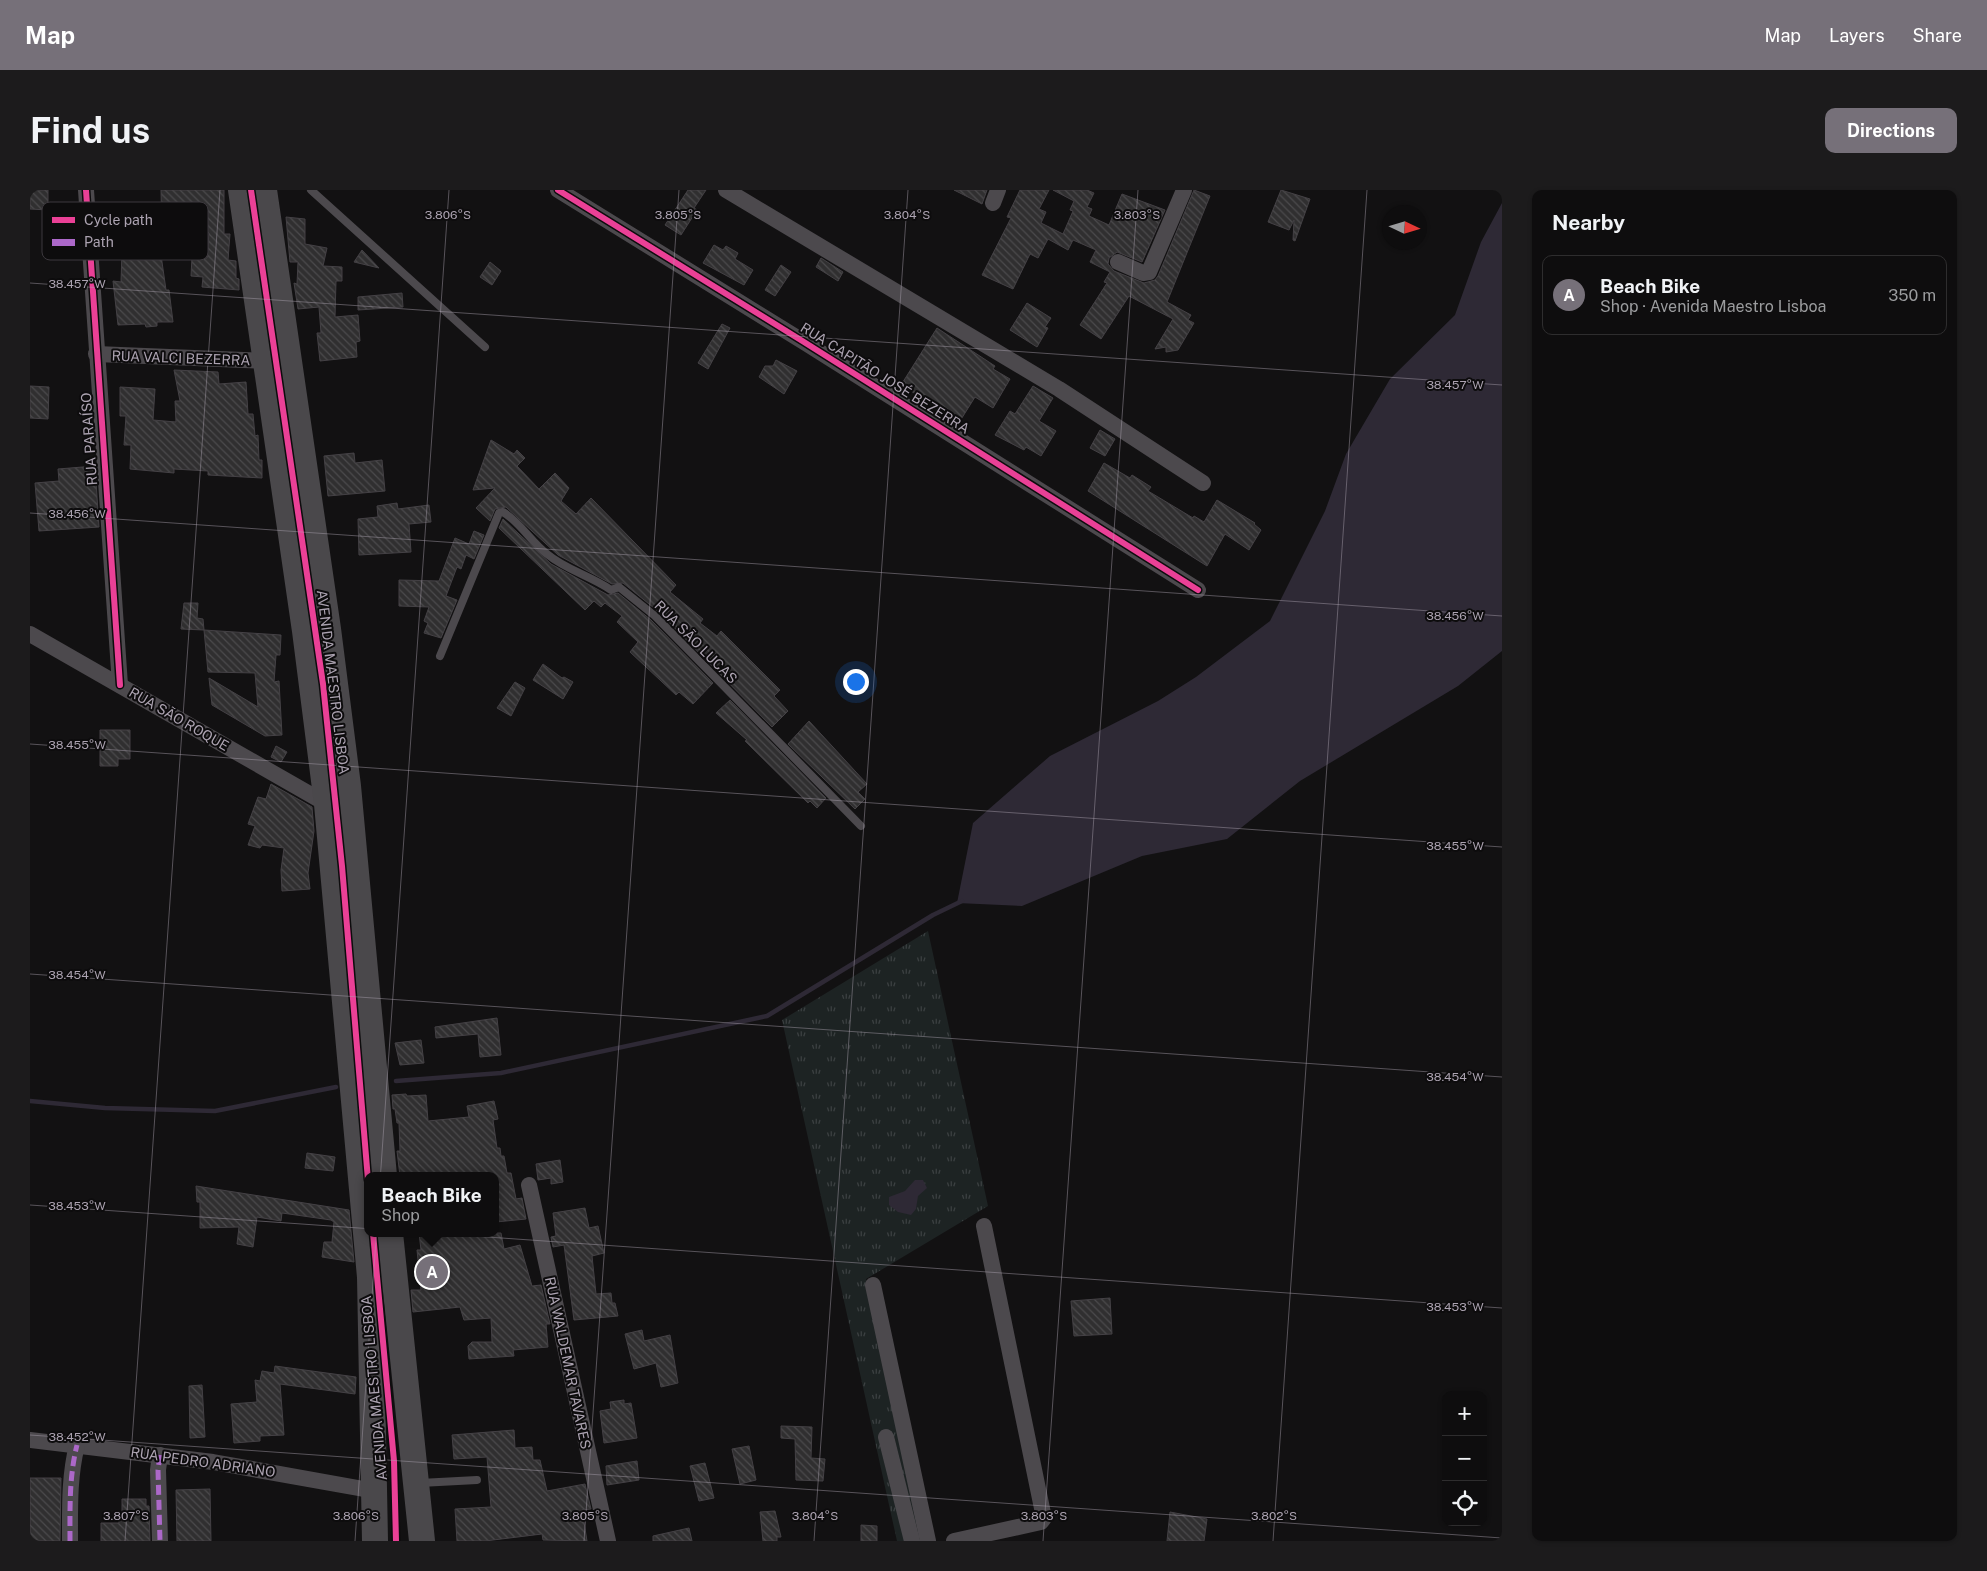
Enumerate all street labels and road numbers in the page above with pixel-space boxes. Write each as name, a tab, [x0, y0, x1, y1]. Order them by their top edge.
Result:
street label: RUA CAPITÃO JOSÉ BEZERRA	[798, 318, 973, 437]
street label: RUA VALCI BEZERRA	[111, 348, 251, 368]
street label: RUA PARAÍSO	[77, 392, 100, 486]
street label: AVENIDA MAESTRO LISBOA	[314, 589, 352, 775]
street label: RUA SÃO LUCAS	[651, 597, 741, 687]
street label: RUA SÃO ROQUE	[126, 683, 232, 754]
street label: RUA WALDEMAR TAVARES	[542, 1275, 594, 1451]
street label: AVENIDA MAESTRO LISBOA	[358, 1295, 390, 1481]
street label: RUA PEDRO ADRIANO	[130, 1444, 276, 1480]

